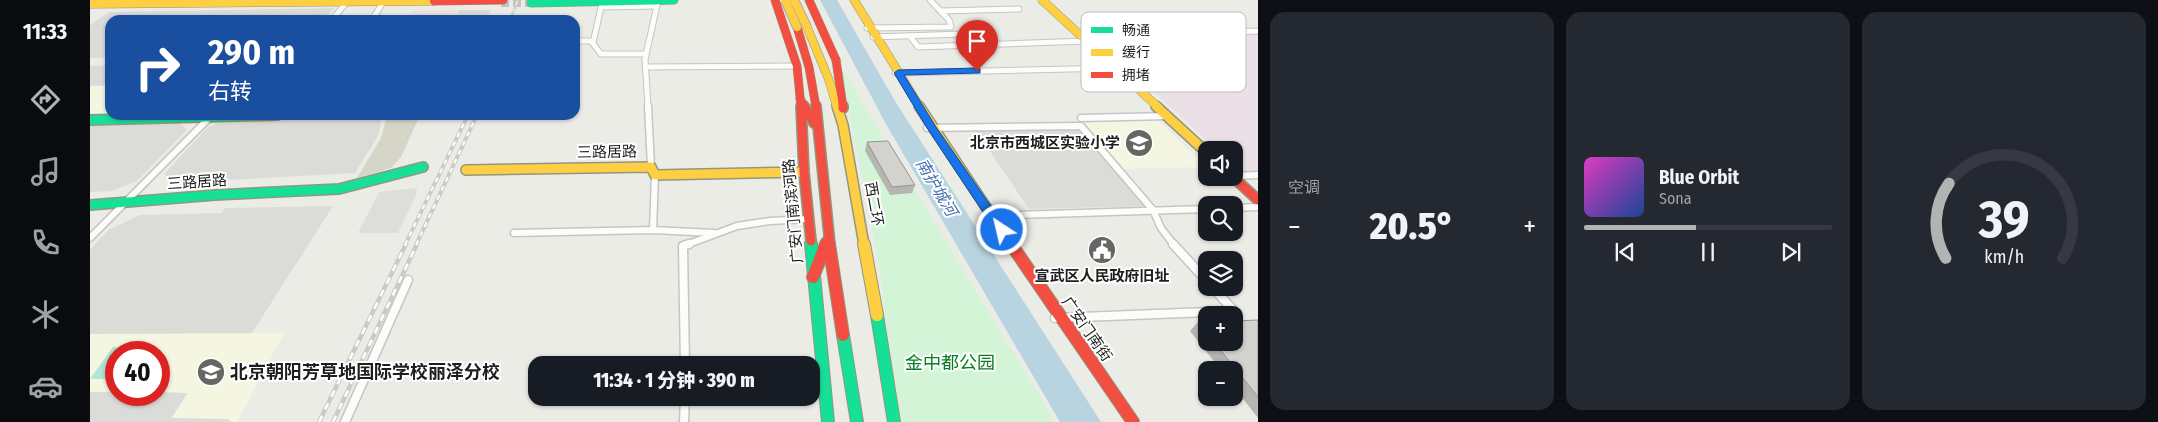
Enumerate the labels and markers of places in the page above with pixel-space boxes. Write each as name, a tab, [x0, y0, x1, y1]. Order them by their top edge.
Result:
pin	[956, 20, 998, 71]
school or university icon: 北京市西城区实验小学	[1124, 128, 1154, 158]
place label: 北京市西城区实验小学	[970, 134, 1120, 152]
public building icon: 宣武区人民政府旧址	[1087, 235, 1117, 265]
place label: 宣武区人民政府旧址	[1034, 267, 1170, 285]
school or university icon: 北京朝阳芳草地国际学校丽泽分校	[196, 357, 226, 387]
place label: 北京朝阳芳草地国际学校丽泽分校	[230, 361, 500, 383]

